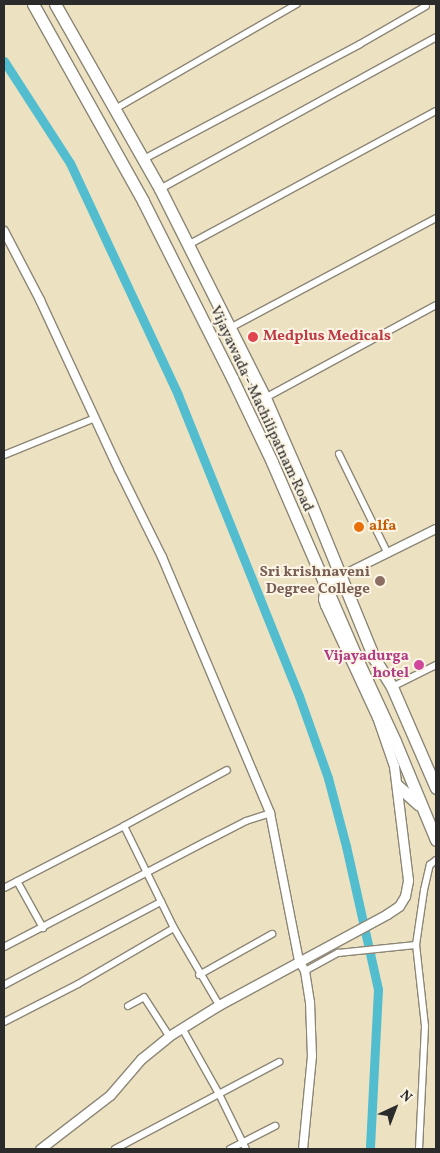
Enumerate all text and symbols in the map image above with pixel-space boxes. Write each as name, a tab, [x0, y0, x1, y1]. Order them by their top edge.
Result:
street label: Vijayawada - Machilipatnam Road	[205, 303, 317, 515]
place label: Medplus Medicals	[263, 328, 391, 346]
marker: Medplus Medicals	[247, 331, 259, 343]
place label: alfa	[369, 518, 396, 536]
marker: alfa	[353, 521, 365, 533]
place label: Sri krishnaveni Degree College	[259, 563, 370, 598]
marker: Sri krishnaveni Degree College	[374, 575, 386, 587]
place label: Vijayadurga hotel	[324, 647, 409, 682]
marker: Vijayadurga hotel	[413, 659, 425, 671]
north arrow	[370, 1083, 420, 1133]
text: N	[395, 1086, 416, 1107]

